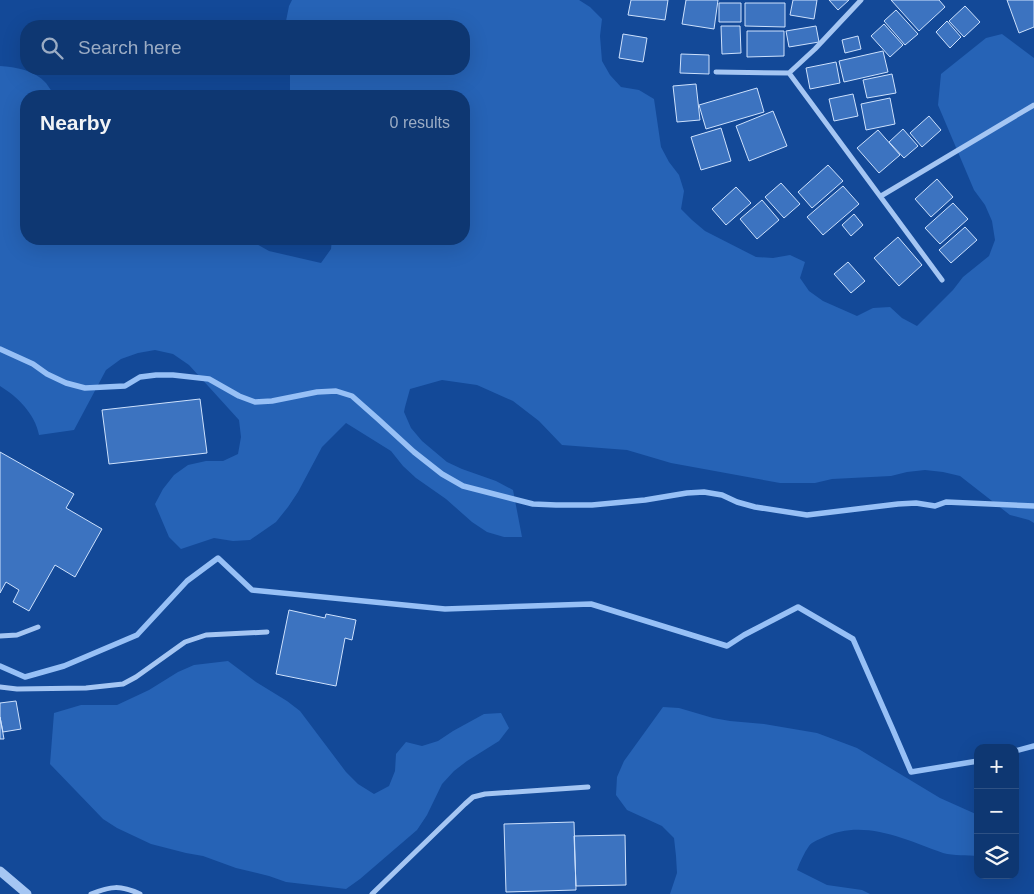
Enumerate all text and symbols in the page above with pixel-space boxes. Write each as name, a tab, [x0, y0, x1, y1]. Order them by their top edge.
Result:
search box	[20, 20, 470, 75]
icon: search	[38, 34, 66, 62]
text: Search here	[78, 37, 182, 58]
text: Nearby	[40, 111, 111, 134]
text: 0 results	[390, 114, 450, 131]
map controls	[974, 744, 1019, 879]
button: +	[974, 744, 1019, 789]
button: −	[974, 789, 1019, 834]
button: layers	[974, 834, 1019, 879]

